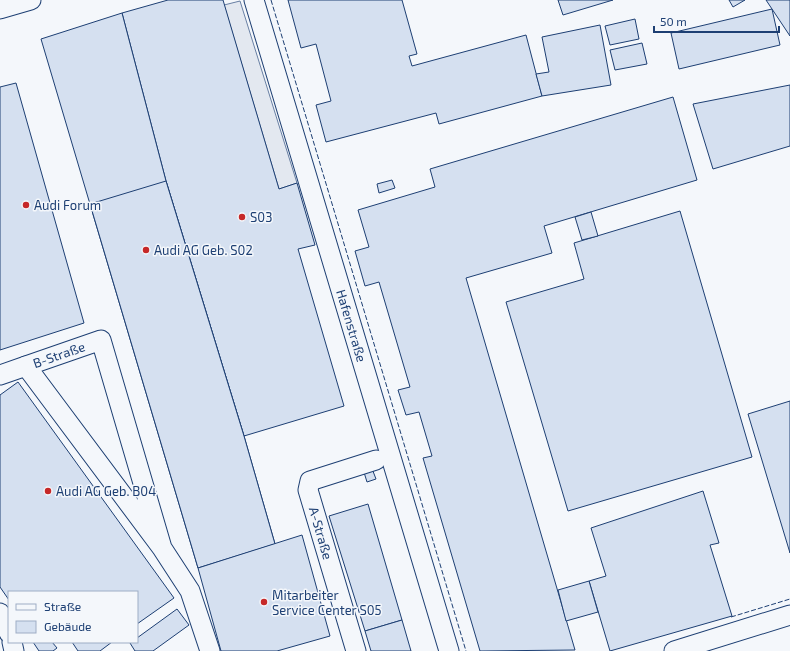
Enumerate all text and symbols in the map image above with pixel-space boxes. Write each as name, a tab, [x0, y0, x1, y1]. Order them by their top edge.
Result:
scale bar	[654, 8, 779, 34]
text: 50 m	[660, 14, 687, 28]
place label: Audi Forum	[34, 197, 101, 213]
marker: Audi Forum	[21, 200, 31, 210]
place label: S03	[250, 209, 272, 225]
marker: S03	[237, 212, 247, 222]
place label: Audi AG Geb. S02	[154, 242, 253, 258]
marker: Audi AG Geb. S02	[141, 245, 151, 255]
street label: Hafenstraße	[333, 288, 370, 364]
street label: B-Straße	[31, 338, 87, 371]
place label: Audi AG Geb. B04	[56, 483, 156, 499]
marker: Audi AG Geb. B04	[43, 486, 53, 496]
street label: A-Straße	[306, 505, 336, 561]
place label: Mitarbeiter Service Center S05	[272, 587, 382, 618]
legend	[8, 591, 138, 643]
marker: Mitarbeiter Service Center S05	[259, 597, 269, 607]
text: Straße	[44, 599, 81, 613]
text: Gebäude	[44, 619, 92, 633]

